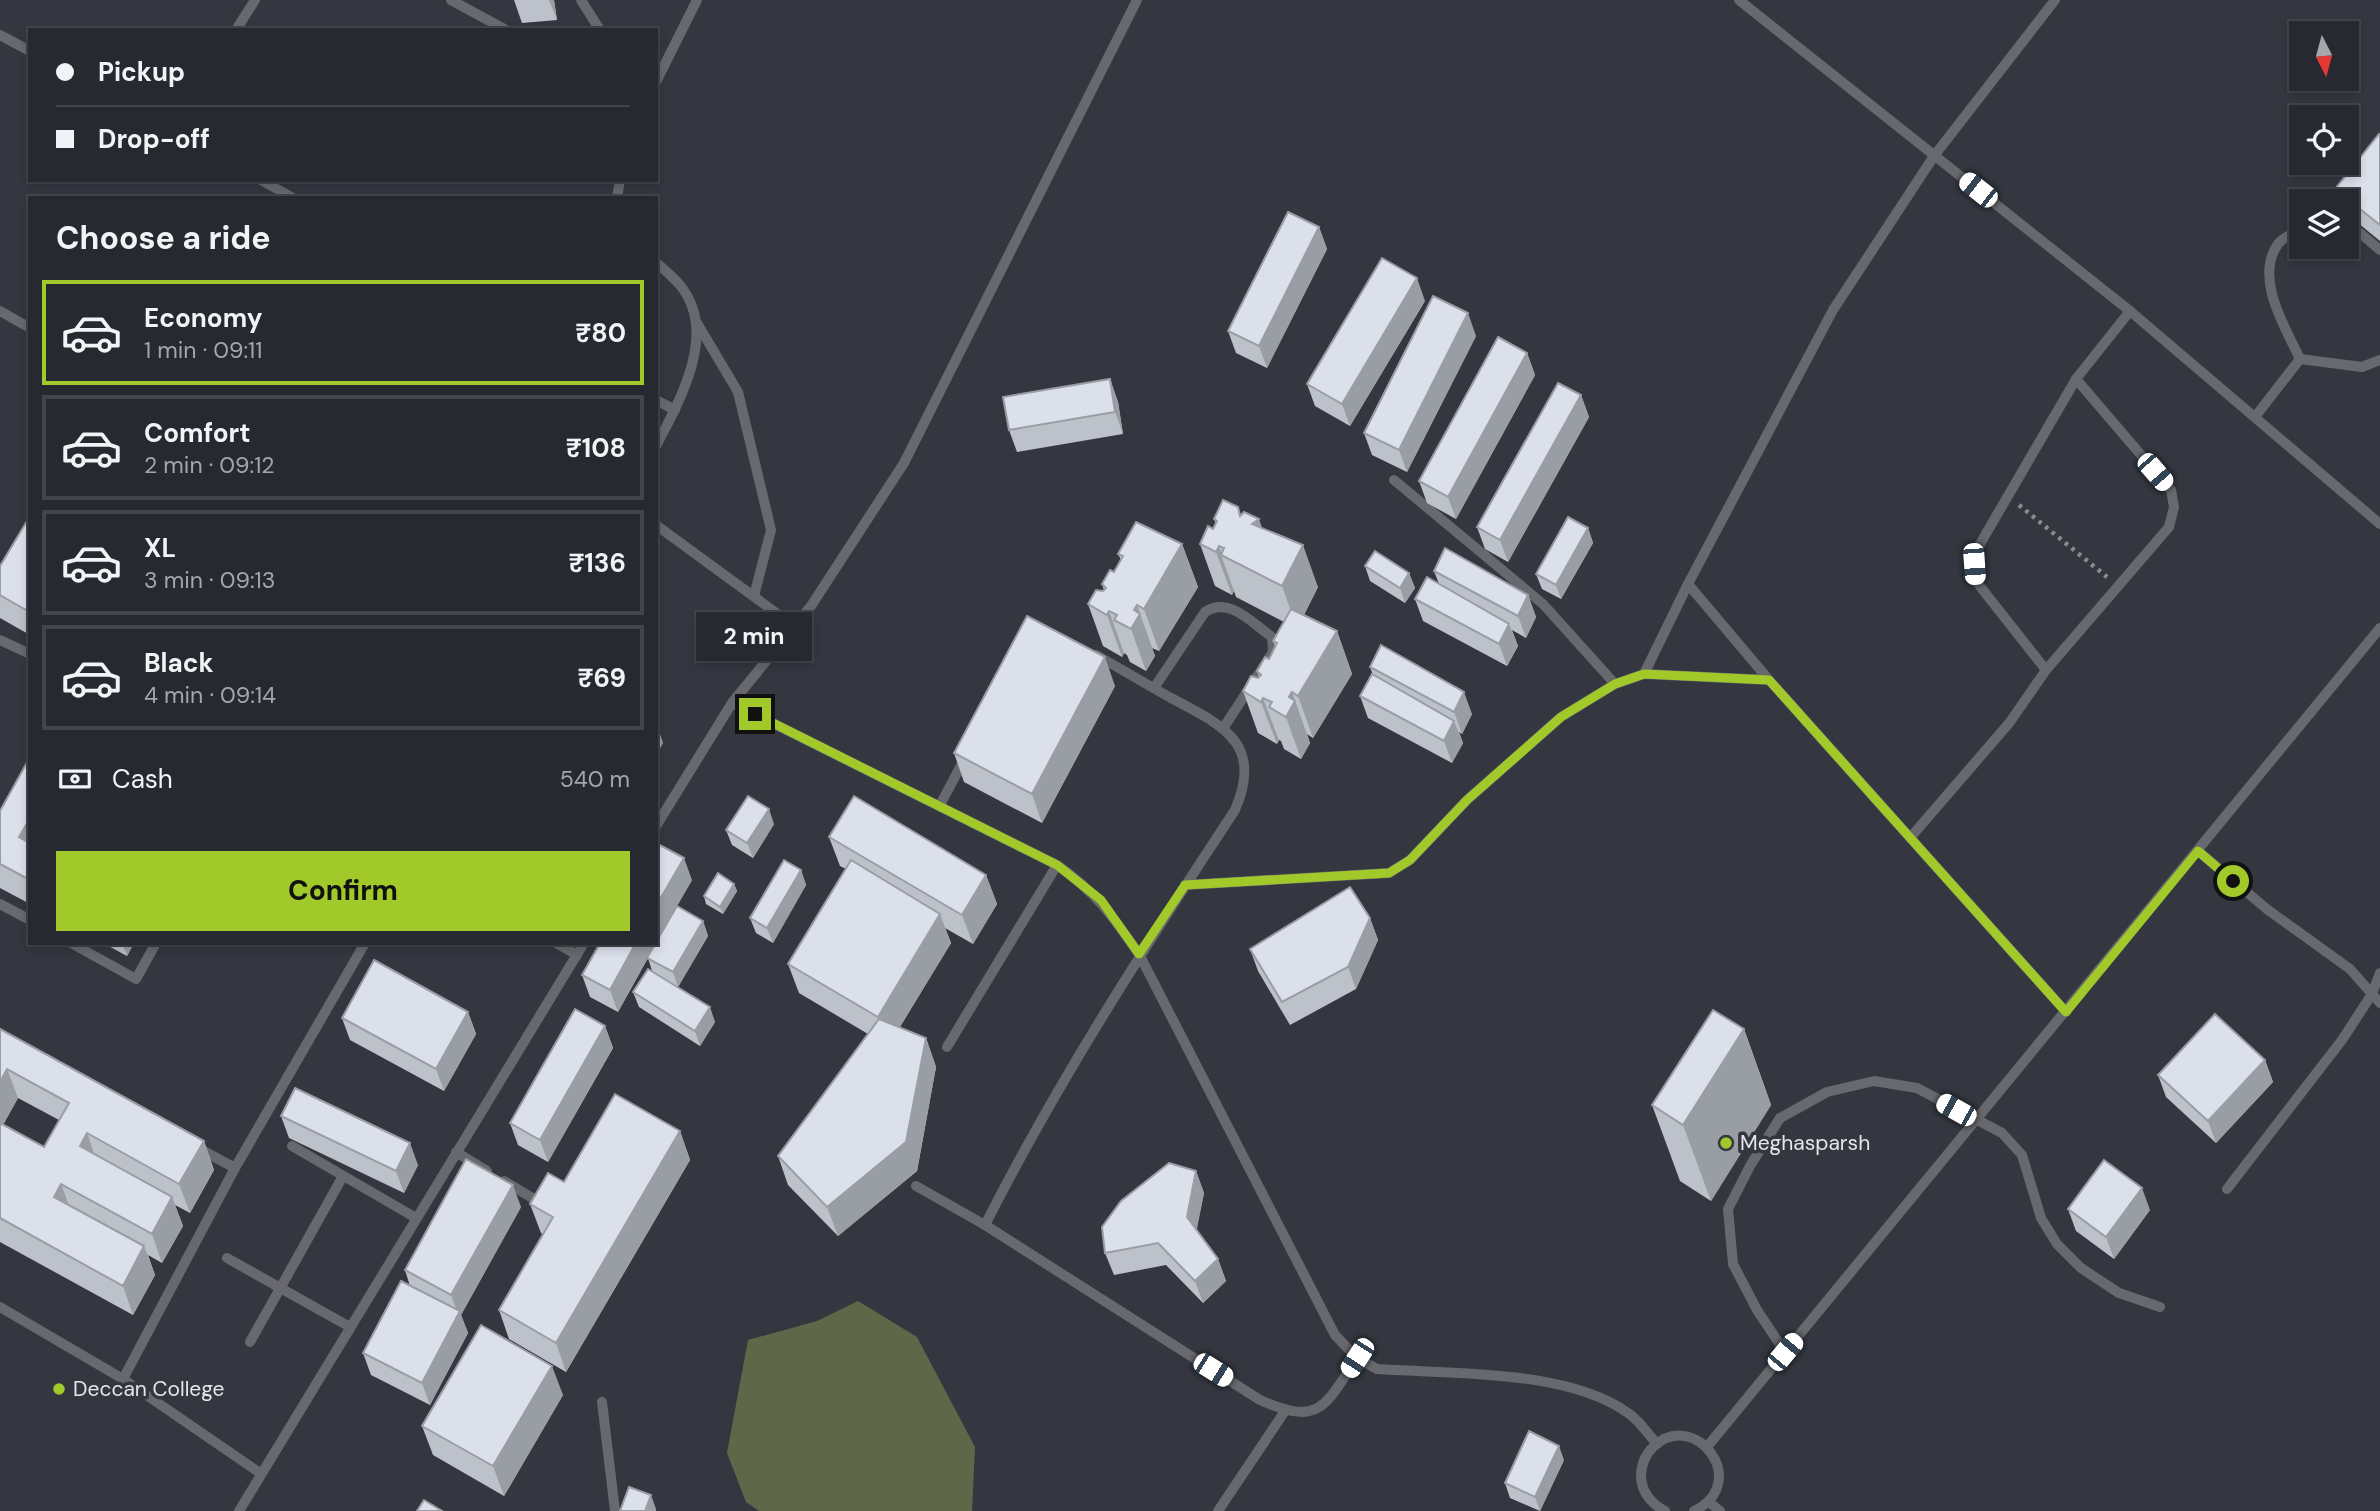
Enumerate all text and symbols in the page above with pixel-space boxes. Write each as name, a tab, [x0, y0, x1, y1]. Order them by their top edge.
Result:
north arrow	[2289, 21, 2359, 91]
map controls	[2289, 21, 2359, 259]
text: Pickup	[98, 55, 185, 89]
button: locate	[2289, 105, 2359, 175]
text: Drop-off	[98, 122, 210, 156]
car	[1955, 169, 2002, 211]
button: layers	[2289, 189, 2359, 259]
text: Choose a ride	[56, 217, 271, 259]
icon: car	[60, 301, 123, 364]
text: Economy	[144, 301, 262, 335]
text: ₹80	[575, 316, 626, 350]
text: 1 min · 09:11	[144, 335, 262, 365]
icon: car	[60, 416, 123, 479]
text: Comfort	[144, 416, 250, 450]
text: ₹108	[566, 431, 626, 465]
car	[2134, 449, 2177, 495]
text: 2 min · 09:12	[144, 450, 275, 480]
icon: car	[60, 531, 123, 594]
text: XL	[144, 531, 176, 565]
car	[1963, 542, 1986, 586]
text: ₹136	[568, 546, 626, 580]
text: 3 min · 09:13	[144, 565, 275, 595]
callout: 2 min	[697, 612, 813, 662]
text: 2 min	[724, 621, 784, 651]
icon: car	[60, 646, 123, 709]
text: Black	[144, 646, 214, 680]
text: ₹69	[578, 661, 626, 695]
text: 4 min · 09:14	[144, 680, 276, 710]
route end	[739, 698, 771, 730]
icon: cash	[56, 760, 94, 798]
text: Cash	[112, 762, 173, 796]
text: 540 m	[560, 764, 630, 794]
button: Confirm	[56, 851, 630, 931]
route start	[2217, 865, 2249, 897]
car	[1933, 1091, 1980, 1129]
place label: Meghasparsh	[1740, 1129, 1870, 1157]
marker: Meghasparsh	[1718, 1135, 1734, 1151]
car	[1764, 1329, 1807, 1375]
car	[1337, 1335, 1378, 1381]
car	[1190, 1350, 1237, 1390]
place label: Deccan College	[73, 1375, 225, 1403]
marker: Deccan College	[51, 1381, 67, 1397]

